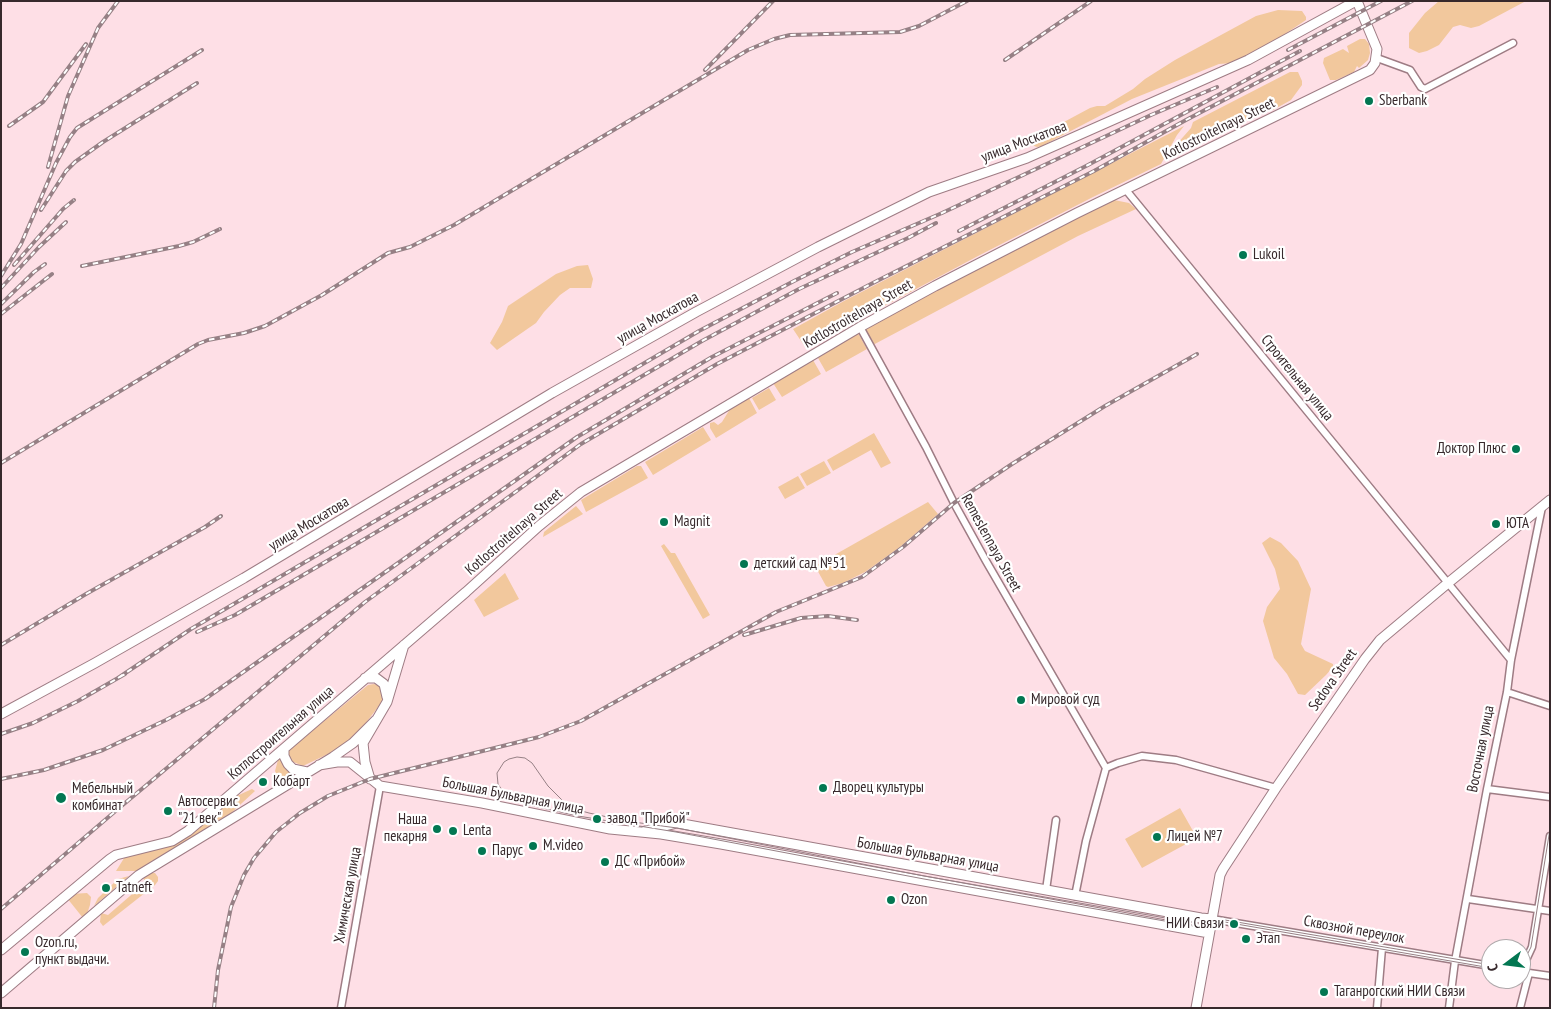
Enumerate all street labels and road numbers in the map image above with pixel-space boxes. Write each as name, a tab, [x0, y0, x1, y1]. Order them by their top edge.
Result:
street label: Kotlostroitelnaya Street	[1160, 94, 1278, 164]
street label: улица Москатова	[979, 117, 1069, 167]
street label: Kotlostroitelnaya Street	[800, 276, 916, 352]
street label: улица Москатова	[614, 288, 702, 348]
street label: Строительная улица	[1257, 332, 1337, 424]
street label: Kotlostroitelnaya Street	[462, 485, 566, 579]
street label: Remeslennaya Street	[957, 491, 1025, 595]
street label: улица Москатова	[266, 493, 352, 555]
street label: Sedova Street	[1305, 646, 1361, 714]
street label: Котлостроительная улица	[224, 682, 338, 784]
street label: Восточная улица	[1464, 704, 1498, 794]
street label: Большая Бульварная улица	[441, 773, 585, 819]
street label: Большая Бульварная улица	[856, 834, 1000, 876]
street label: Химическая улица	[331, 845, 365, 945]
street label: Сквозной переулок	[1302, 912, 1406, 948]

